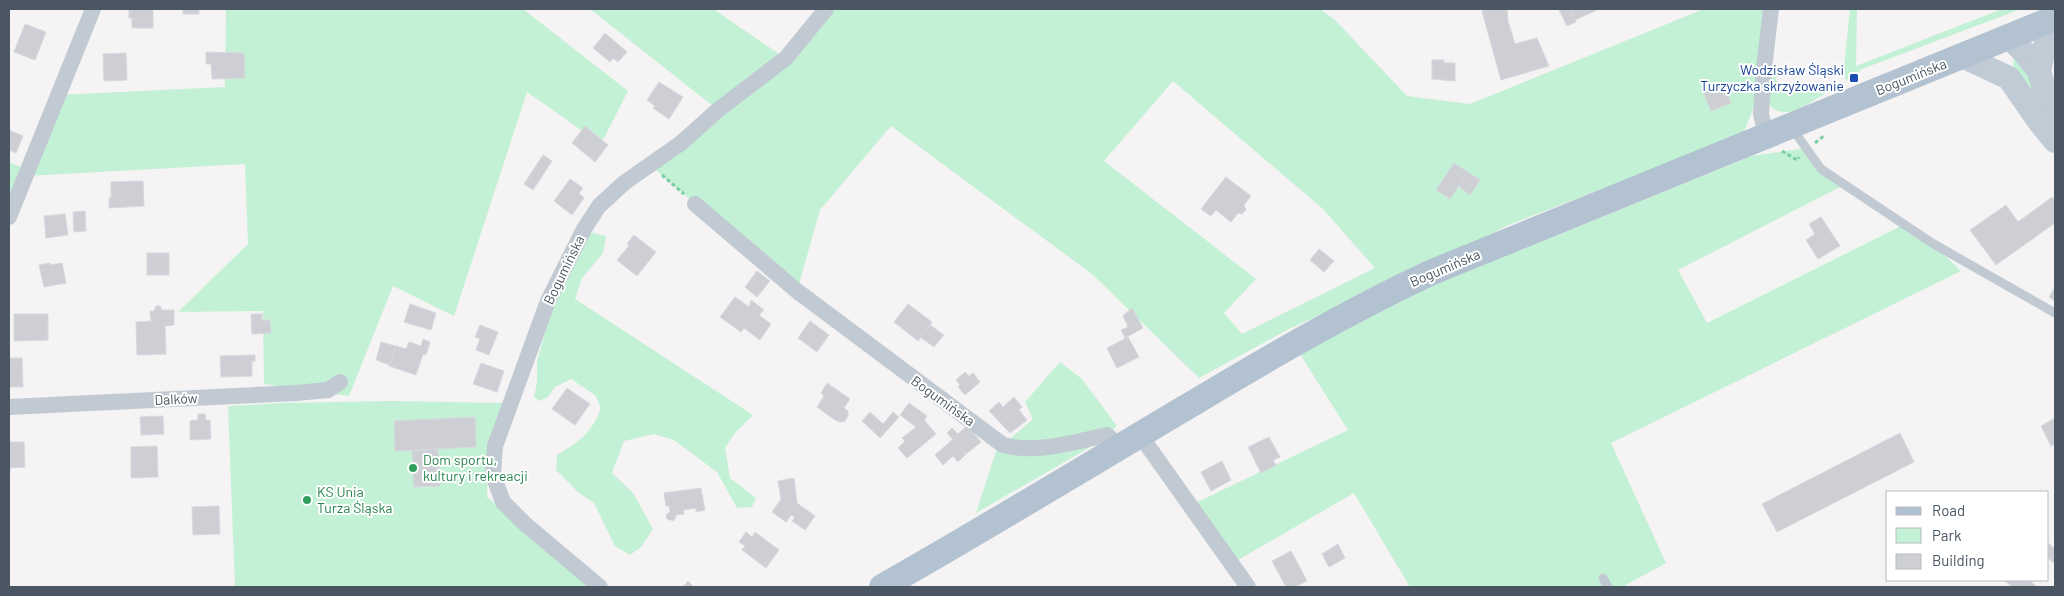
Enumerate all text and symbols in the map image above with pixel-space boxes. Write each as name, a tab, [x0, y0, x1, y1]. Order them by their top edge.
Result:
street label: Bogumińska	[1873, 55, 1949, 98]
place label: Wodzisław Śląski Turzyczka skrzyżowanie	[1700, 61, 1844, 94]
marker: Wodzisław Śląski Turzyczka skrzyżowanie	[1848, 72, 1860, 84]
street label: Bogumińska	[539, 232, 588, 307]
street label: Bogumińska	[1407, 245, 1483, 290]
street label: Bogumińska	[908, 372, 979, 429]
street label: Dalków	[154, 389, 198, 408]
place label: Dom sportu, kultury i rekreacji	[423, 451, 528, 484]
marker: Dom sportu, kultury i rekreacji	[407, 462, 419, 474]
place label: KS Unia Turza Śląska	[317, 483, 393, 516]
legend	[1886, 491, 2049, 581]
marker: KS Unia Turza Śląska	[301, 494, 313, 506]
text: Road	[1932, 501, 1965, 519]
text: Park	[1932, 526, 1962, 544]
text: Building	[1932, 551, 1985, 569]

